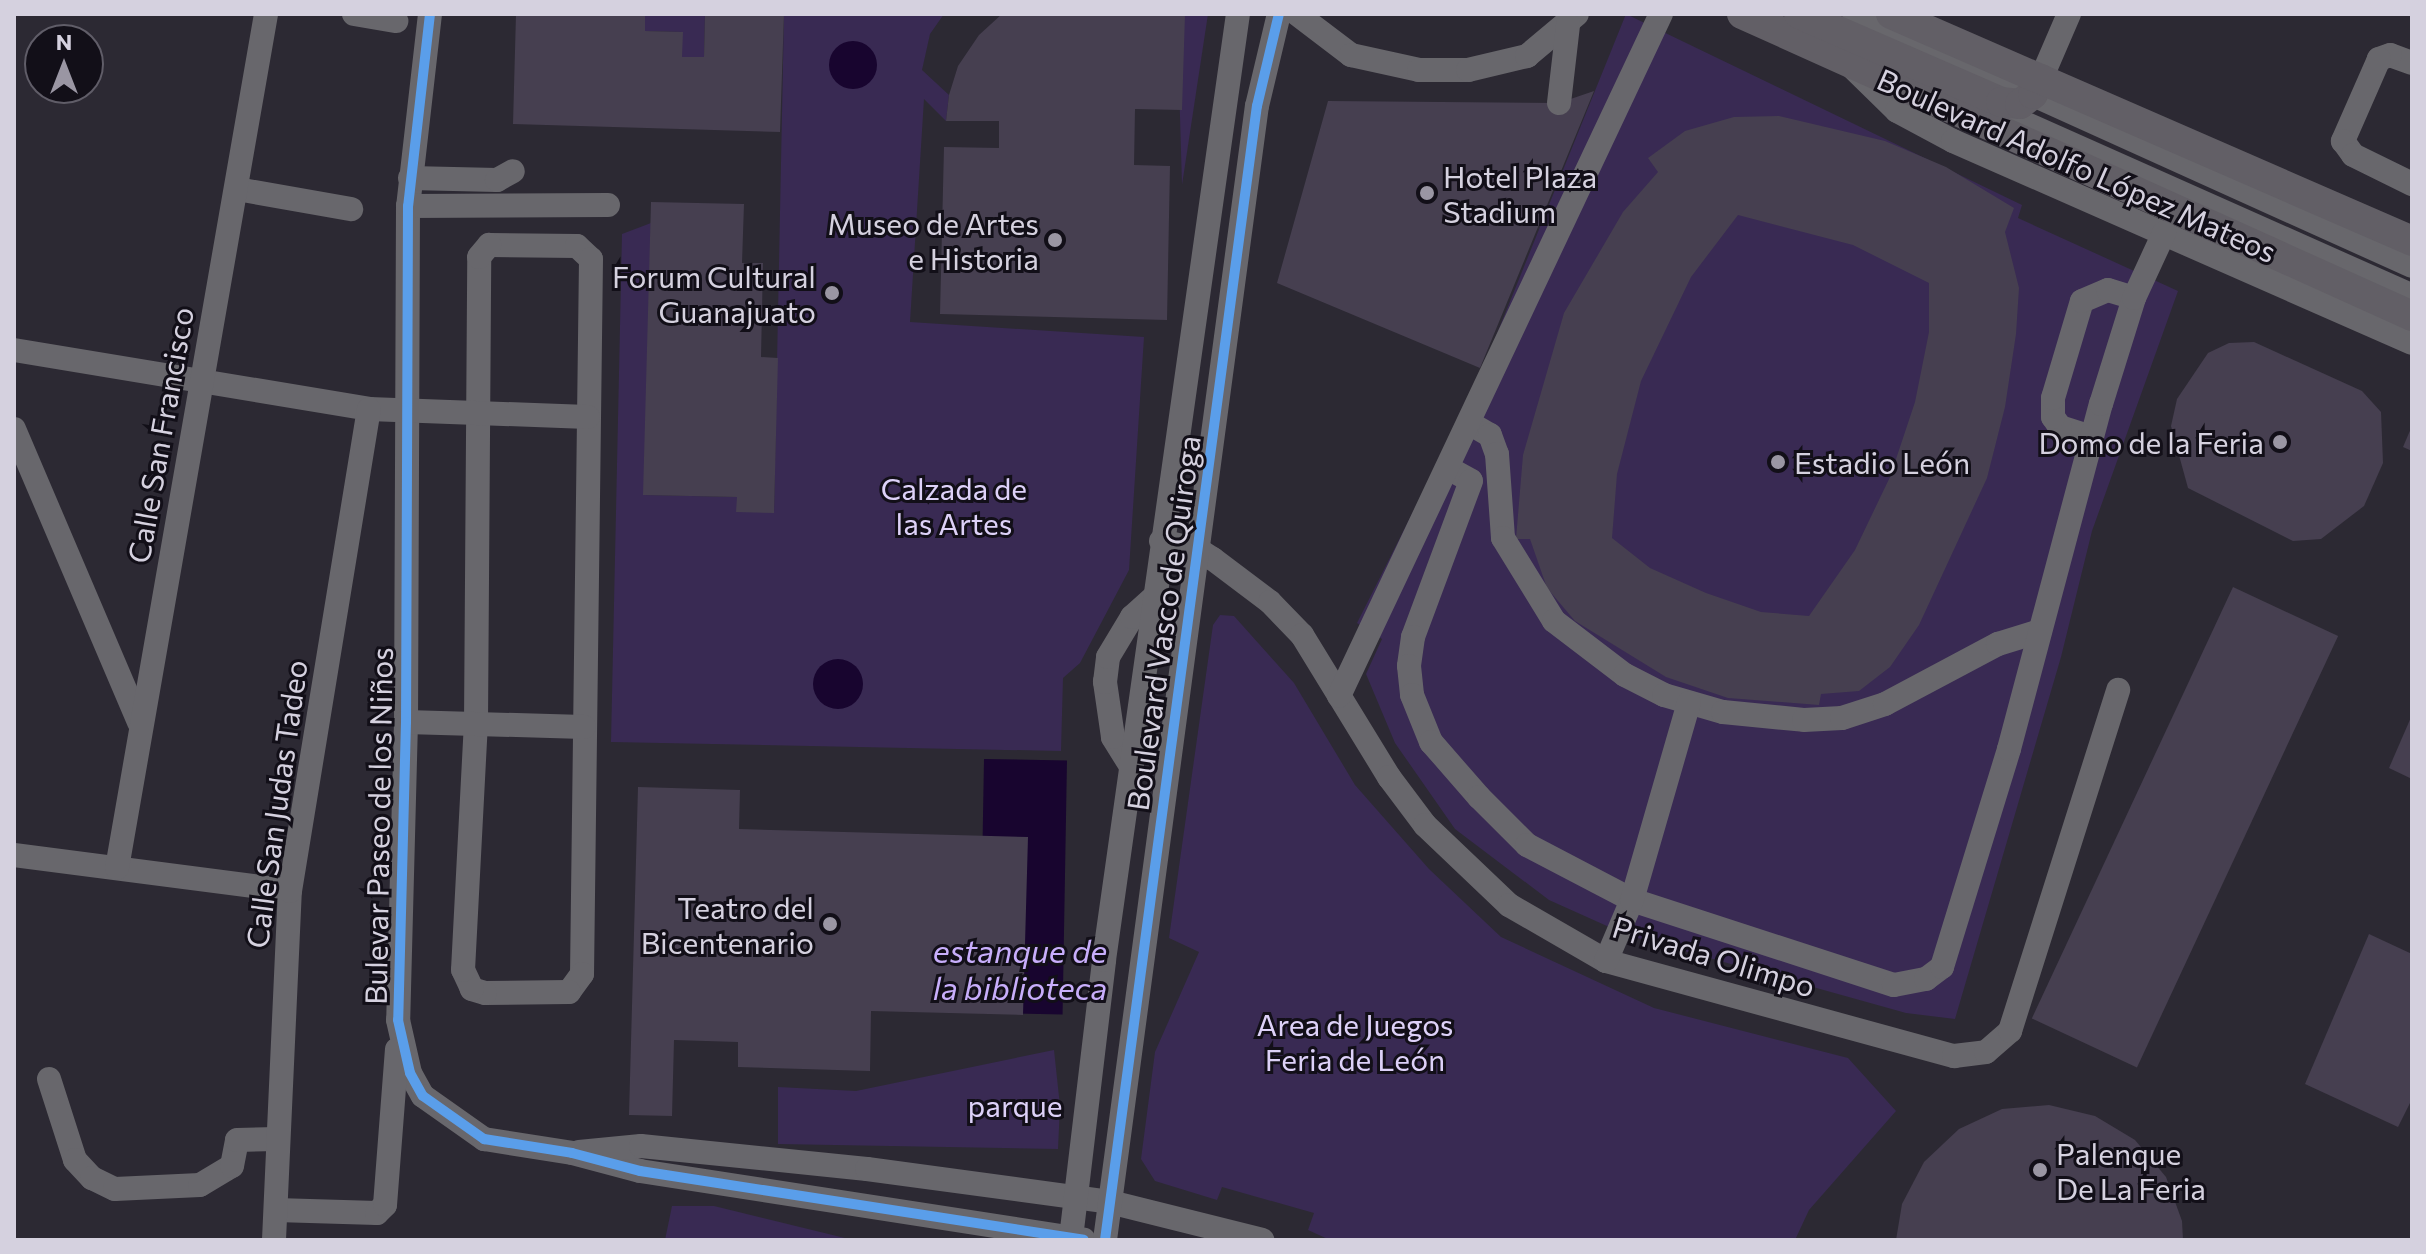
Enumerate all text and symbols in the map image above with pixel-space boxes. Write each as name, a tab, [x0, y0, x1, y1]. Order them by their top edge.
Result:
north arrow	[24, 24, 104, 104]
text: N	[56, 28, 72, 55]
street label: Boulevard Adolfo López Mateos	[1872, 61, 2282, 269]
place label: Hotel Plaza Stadium	[1443, 158, 1597, 228]
marker: Hotel Plaza Stadium	[1418, 184, 1436, 202]
place label: Museo de Artes e Historia	[827, 205, 1039, 276]
marker: Museo de Artes e Historia	[1046, 231, 1064, 249]
place label: Forum Cultural Guanajuato	[612, 258, 816, 328]
marker: Forum Cultural Guanajuato	[823, 284, 841, 302]
street label: Calle San Francisco	[120, 304, 200, 566]
place label: Domo de la Feria	[2038, 424, 2264, 460]
street label: Boulevard Vasco de Quiroga	[1119, 433, 1207, 813]
marker: Domo de la Feria	[2271, 433, 2289, 451]
place label: Estadio León	[1794, 444, 1970, 480]
marker: Estadio León	[1769, 453, 1787, 471]
park label: Calzada de las Artes	[881, 470, 1027, 540]
street label: Bulevar Paseo de los Niños	[357, 647, 399, 1005]
street label: Calle San Judas Tadeo	[238, 658, 314, 950]
place label: Teatro del Bicentenario	[641, 889, 814, 960]
street label: Privada Olimpo	[1608, 908, 1820, 1004]
marker: Teatro del Bicentenario	[821, 915, 839, 933]
water label: estanque de la biblioteca	[933, 932, 1107, 1007]
park label: Area de Juegos Feria de León	[1257, 1006, 1453, 1076]
park label: parque	[967, 1087, 1063, 1123]
place label: Palenque De La Feria	[2056, 1135, 2206, 1206]
marker: Palenque De La Feria	[2031, 1161, 2049, 1179]

